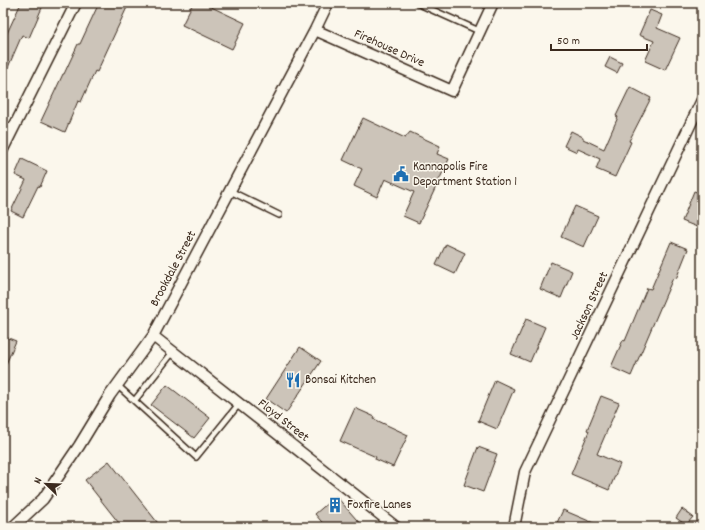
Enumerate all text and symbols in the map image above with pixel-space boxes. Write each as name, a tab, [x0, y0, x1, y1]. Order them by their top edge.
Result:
street label: Firehouse Drive	[351, 25, 428, 73]
scale bar	[551, 26, 647, 52]
text: 50 m	[557, 33, 580, 50]
place label: Kannapolis Fire Department Station 1	[413, 158, 517, 192]
public building icon: Kannapolis Fire Department Station 1	[392, 165, 410, 183]
street label: Brookdale Street	[146, 228, 202, 310]
street label: Jackson Street	[566, 269, 614, 343]
restaurant icon: Bonsai Kitchen	[284, 371, 302, 389]
place label: Bonsai Kitchen	[305, 371, 376, 390]
street label: Floyd Street	[253, 395, 313, 447]
north arrow	[26, 464, 66, 504]
text: N	[30, 475, 47, 487]
building icon: Foxfire Lanes	[326, 496, 344, 514]
place label: Foxfire Lanes	[347, 496, 412, 515]

